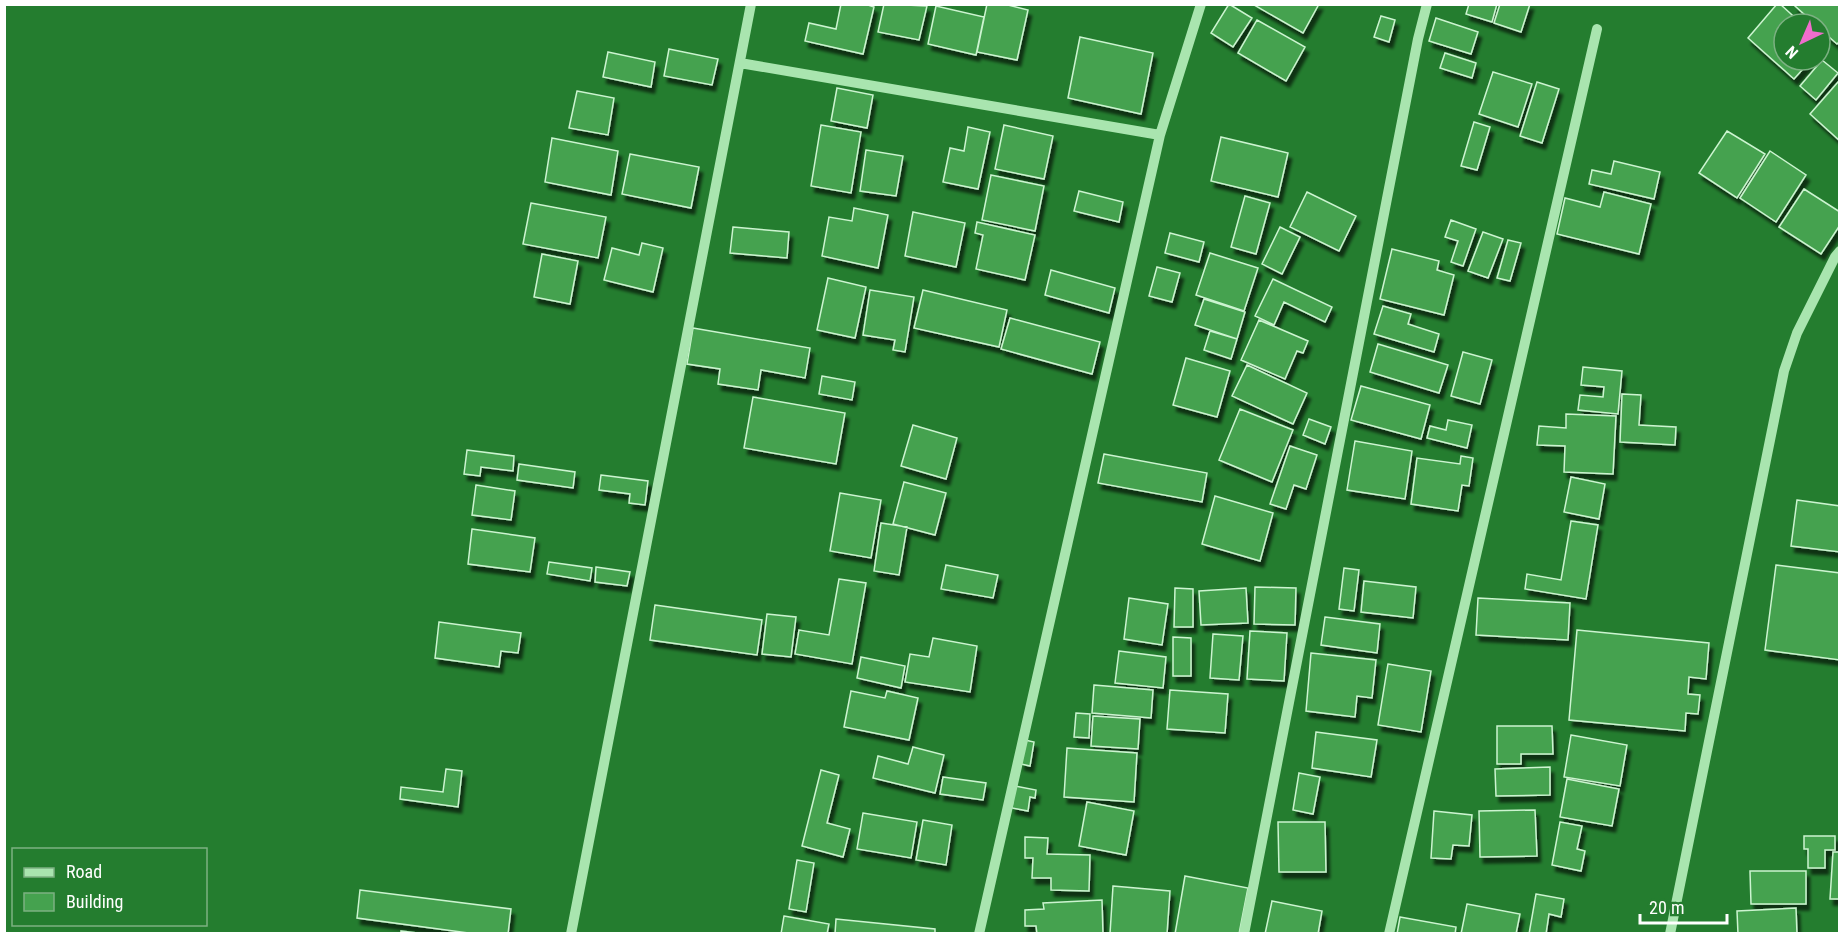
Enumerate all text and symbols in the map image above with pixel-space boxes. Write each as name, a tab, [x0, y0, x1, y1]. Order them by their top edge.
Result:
north arrow	[1772, 12, 1832, 72]
text: N	[1782, 42, 1802, 63]
legend	[12, 848, 207, 926]
text: Road	[66, 861, 102, 882]
scale bar	[1640, 887, 1727, 925]
text: Building	[66, 891, 123, 912]
text: 20 m	[1649, 897, 1684, 918]

